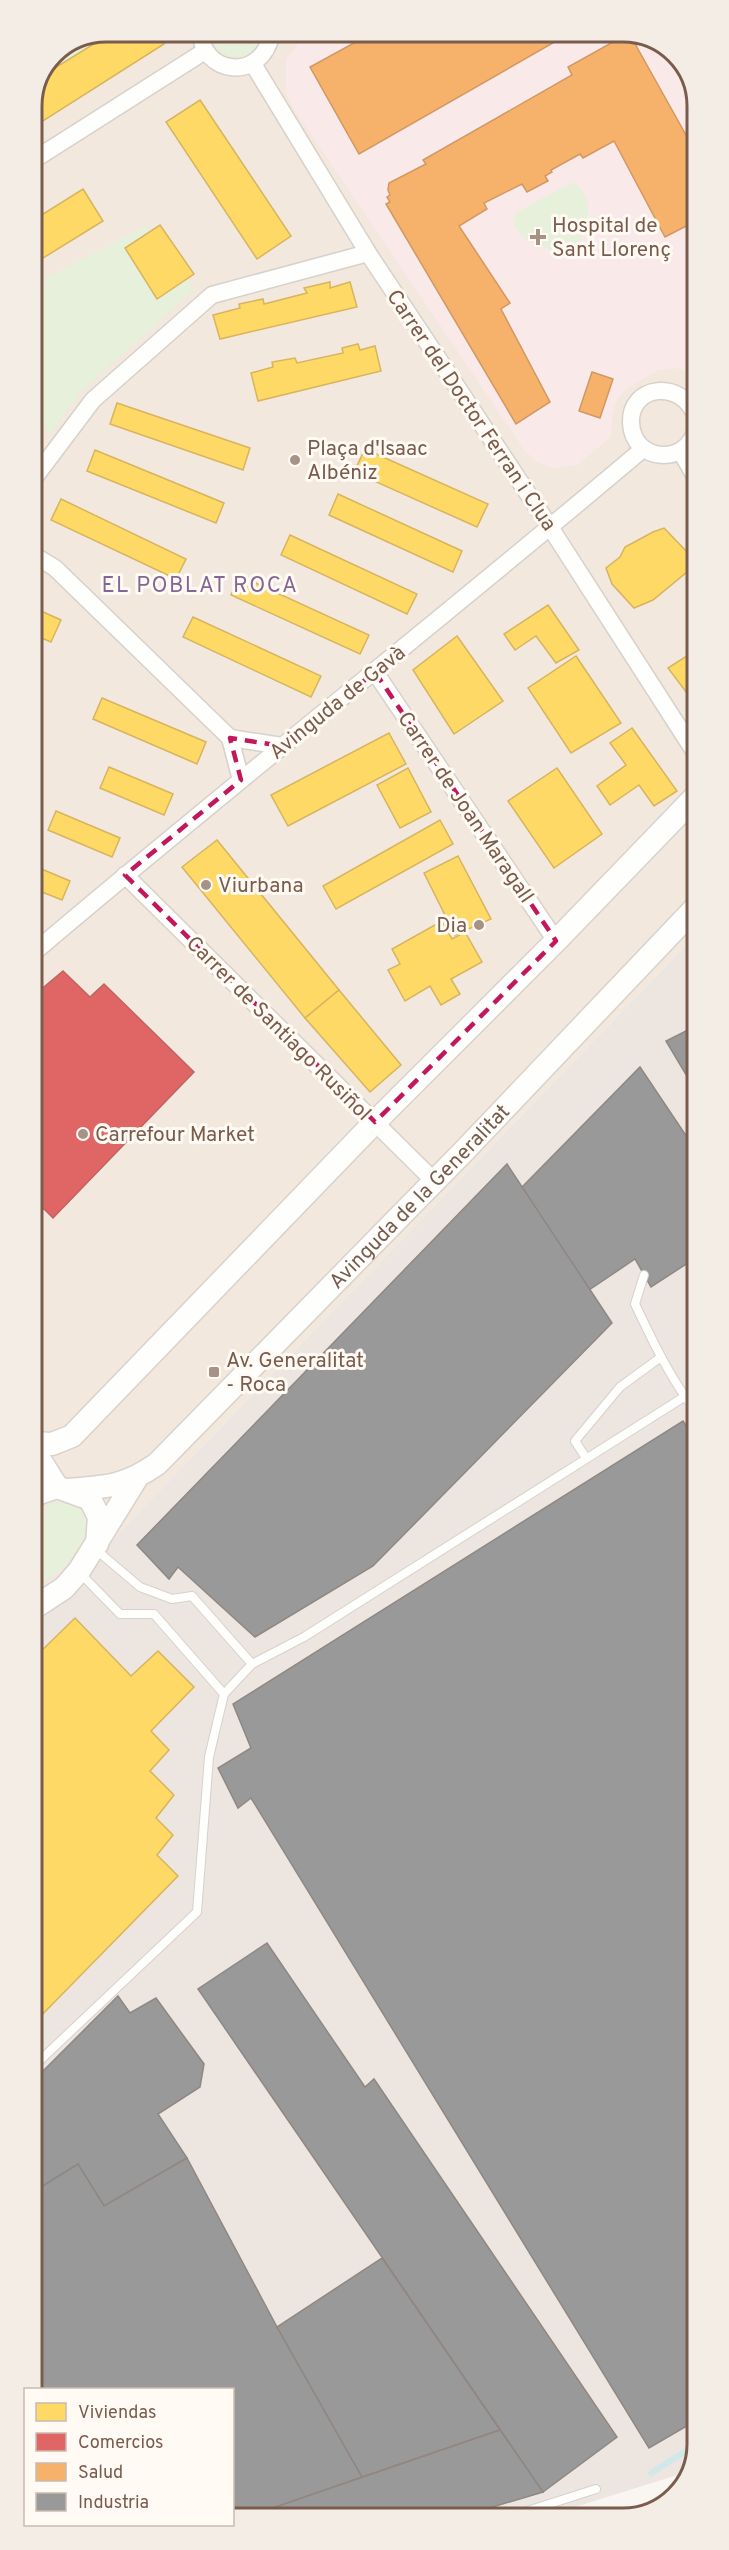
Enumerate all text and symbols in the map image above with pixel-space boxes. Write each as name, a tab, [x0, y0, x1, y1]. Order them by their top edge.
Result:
place label: Hospital de Sant Llorenç	[552, 213, 671, 264]
marker: Hospital de Sant Llorenç	[529, 228, 547, 246]
street label: Carrer del Doctor Ferran i Clua	[380, 285, 562, 537]
place label: Plaça d'Isaac Albéniz	[307, 436, 428, 487]
marker: Plaça d'Isaac Albéniz	[288, 453, 302, 467]
district label: EL POBLAT ROCA	[102, 573, 298, 600]
street label: Avinguda de Gavà	[264, 640, 412, 766]
street label: Carrer de Joan Maragall	[391, 707, 539, 909]
place label: Viurbana	[218, 873, 303, 900]
marker: Viurbana	[199, 878, 213, 892]
place label: Dia	[436, 913, 467, 940]
marker: Dia	[472, 918, 486, 932]
street label: Carrer de Santiago Rusiñol	[180, 931, 376, 1127]
street label: Avinguda de la Generalitat	[324, 1099, 516, 1296]
place label: Carrefour Market	[95, 1122, 255, 1149]
marker: Carrefour Market	[76, 1127, 90, 1141]
place label: Av. Generalitat - Roca	[226, 1348, 364, 1399]
marker: Av. Generalitat - Roca	[207, 1365, 221, 1379]
legend	[24, 2388, 234, 2526]
text: Viviendas	[78, 2402, 156, 2425]
text: Comercios	[78, 2432, 164, 2455]
text: Salud	[78, 2462, 123, 2485]
text: Industria	[78, 2492, 149, 2515]

